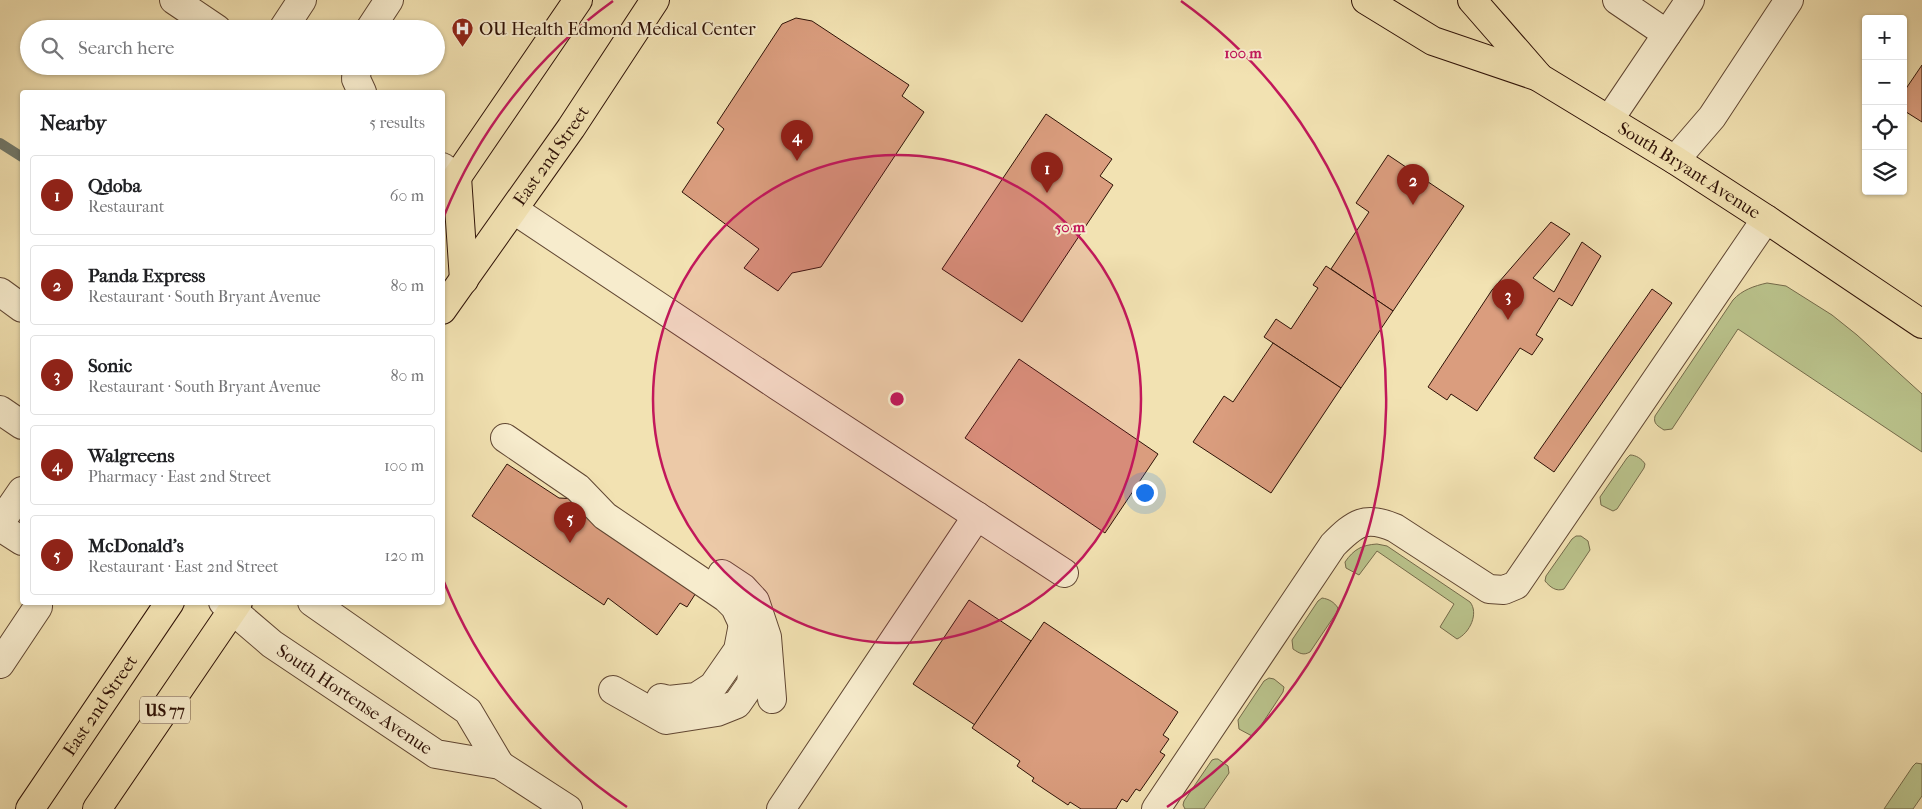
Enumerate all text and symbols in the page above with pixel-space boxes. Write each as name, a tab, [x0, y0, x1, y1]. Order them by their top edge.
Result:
map controls	[1862, 15, 1907, 195]
button: +	[1862, 15, 1907, 60]
hospital icon: OU Health Edmond Medical Center	[451, 17, 475, 48]
place label: OU Health Edmond Medical Center	[479, 19, 756, 40]
search box	[20, 20, 445, 75]
icon: search	[38, 34, 66, 62]
text: Search here	[78, 37, 174, 59]
text: 100 m	[1224, 44, 1262, 62]
button: −	[1862, 60, 1907, 105]
street label: East 2nd Street	[509, 102, 594, 210]
button: locate	[1862, 105, 1907, 150]
text: Nearby	[40, 111, 106, 135]
text: 5 results	[369, 113, 425, 132]
street label: South Bryant Avenue	[1614, 118, 1764, 224]
pin: 4	[781, 120, 813, 161]
button: layers	[1862, 150, 1907, 195]
pin: 1	[1031, 152, 1063, 193]
pin: 2	[1397, 164, 1429, 205]
text: Qdoba	[88, 175, 141, 197]
text: 1	[54, 186, 60, 205]
text: 60 m	[390, 186, 424, 205]
text: Restaurant	[88, 197, 164, 216]
text: 50 m	[1055, 218, 1086, 236]
text: Panda Express	[88, 265, 205, 287]
text: 2	[53, 276, 61, 295]
text: 80 m	[390, 276, 424, 295]
pin: 3	[1492, 279, 1524, 320]
text: Restaurant · South Bryant Avenue	[88, 287, 321, 306]
text: Sonic	[88, 355, 132, 377]
text: 3	[54, 366, 60, 385]
text: 80 m	[390, 366, 424, 385]
text: Restaurant · South Bryant Avenue	[88, 377, 321, 396]
centre of rings	[888, 390, 906, 408]
text: Walgreens	[88, 445, 174, 467]
text: 4	[52, 456, 62, 475]
text: 100 m	[384, 456, 424, 475]
text: Pharmacy · East 2nd Street	[88, 467, 271, 486]
your location	[1132, 480, 1158, 506]
pin: 5	[554, 502, 586, 543]
text: McDonald's	[88, 535, 184, 557]
text: 5	[54, 546, 60, 565]
text: 120 m	[385, 546, 424, 565]
text: Restaurant · East 2nd Street	[88, 557, 279, 576]
street label: South Hortense Avenue	[273, 640, 436, 760]
street label: East 2nd Street	[59, 651, 142, 760]
road number: US 77	[140, 696, 190, 724]

